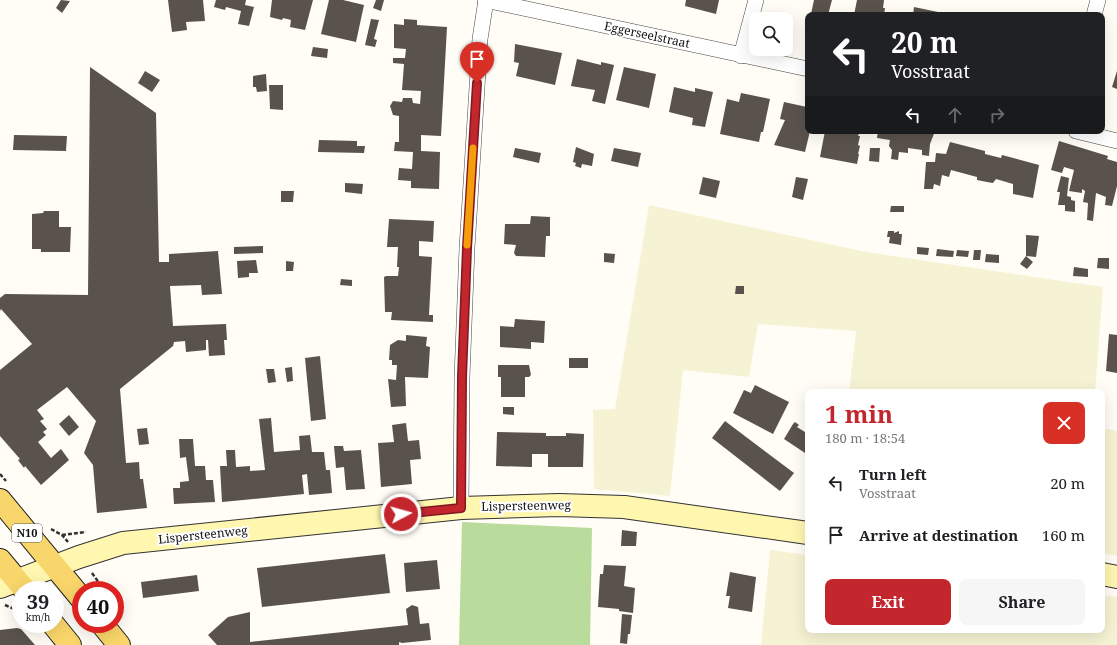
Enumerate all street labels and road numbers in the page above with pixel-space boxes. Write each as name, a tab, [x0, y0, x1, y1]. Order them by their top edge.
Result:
street label: Eggerseelstraat	[603, 17, 692, 52]
street label: Lispersteenweg	[481, 496, 571, 515]
street label: Lispersteenweg	[158, 521, 249, 548]
road number: N10	[12, 524, 42, 542]

